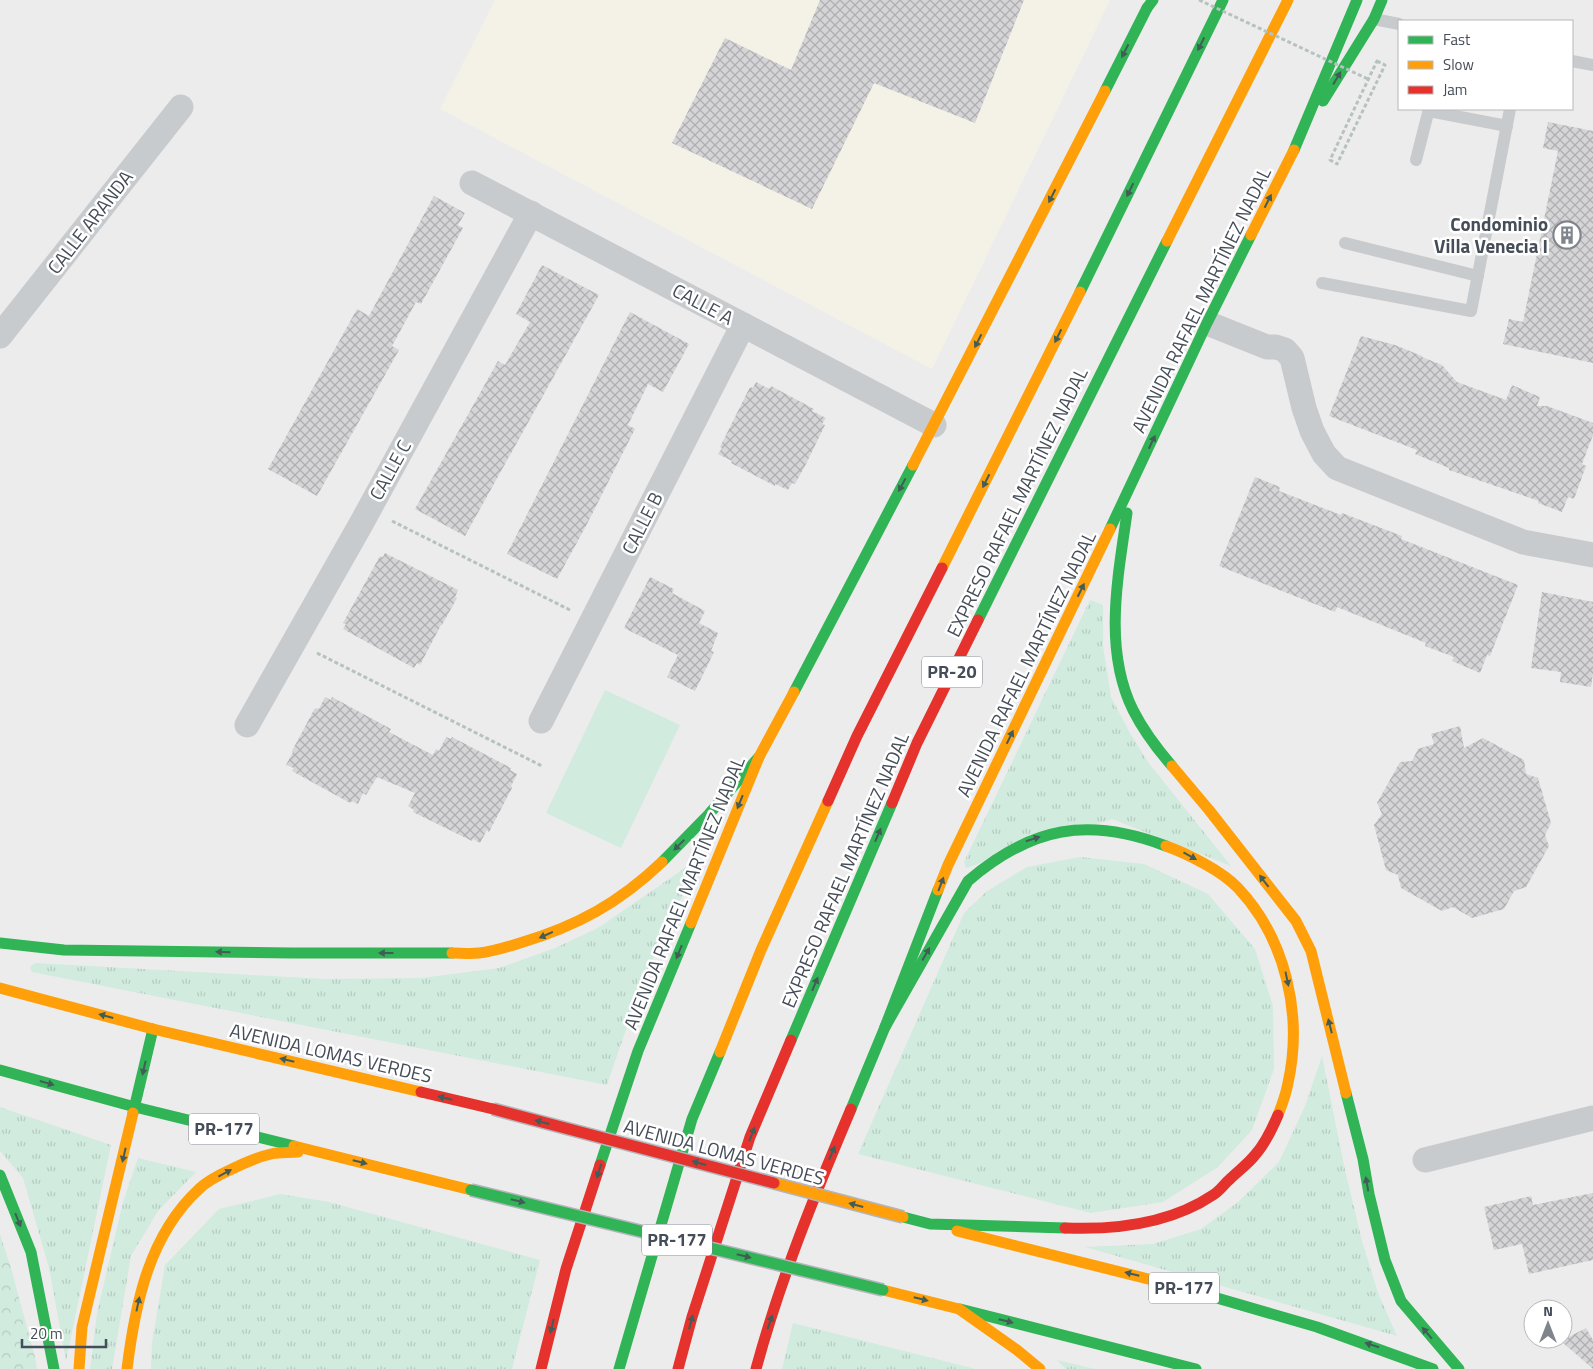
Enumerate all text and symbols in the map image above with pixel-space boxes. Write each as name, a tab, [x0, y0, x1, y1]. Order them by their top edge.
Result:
legend	[1398, 20, 1573, 110]
text: Fast	[1443, 28, 1471, 51]
one-way arrow	[1197, 37, 1205, 51]
one-way arrow	[1121, 44, 1129, 59]
text: Slow	[1443, 53, 1474, 76]
one-way arrow	[1333, 72, 1342, 85]
text: Jam	[1443, 78, 1467, 101]
street label: AVENIDA RAFAEL MARTÍNEZ NADAL	[1123, 162, 1278, 438]
street label: CALLE ARANDA	[40, 164, 139, 280]
one-way arrow	[1125, 183, 1133, 197]
one-way arrow	[1048, 189, 1056, 203]
one-way arrow	[1264, 194, 1272, 208]
place label: Condominio Villa Venecia I	[1434, 209, 1548, 260]
building icon: Condominio Villa Venecia I	[1552, 220, 1582, 250]
street label: CALLE A	[667, 275, 739, 332]
one-way arrow	[1054, 328, 1062, 343]
one-way arrow	[974, 334, 982, 348]
street label: EXPRESO RAFAEL MARTÍNEZ NADAL	[938, 362, 1095, 641]
street label: CALLE C	[361, 434, 418, 505]
one-way arrow	[1148, 435, 1156, 449]
one-way arrow	[982, 474, 990, 489]
one-way arrow	[898, 478, 907, 492]
street label: CALLE B	[614, 487, 670, 559]
street label: AVENIDA RAFAEL MARTÍNEZ NADAL	[948, 526, 1103, 802]
one-way arrow	[1077, 583, 1085, 598]
road number: PR-20	[922, 656, 982, 688]
street label: EXPRESO RAFAEL MARTÍNEZ NADAL	[773, 728, 916, 1012]
one-way arrow	[1006, 730, 1014, 744]
street label: AVENIDA RAFAEL MARTÍNEZ NADAL	[615, 752, 752, 1034]
one-way arrow	[736, 795, 744, 809]
one-way arrow	[875, 828, 883, 842]
one-way arrow	[1026, 835, 1041, 843]
one-way arrow	[673, 839, 685, 851]
one-way arrow	[1183, 852, 1197, 860]
one-way arrow	[1259, 874, 1270, 887]
one-way arrow	[937, 876, 945, 891]
one-way arrow	[539, 931, 553, 939]
one-way arrow	[674, 945, 682, 959]
one-way arrow	[215, 948, 231, 956]
one-way arrow	[922, 948, 931, 961]
one-way arrow	[378, 949, 394, 957]
one-way arrow	[1283, 971, 1291, 986]
one-way arrow	[811, 976, 819, 991]
one-way arrow	[99, 1012, 114, 1020]
street label: AVENIDA LOMAS VERDES	[227, 1015, 435, 1090]
one-way arrow	[1326, 1019, 1334, 1034]
one-way arrow	[280, 1056, 295, 1064]
one-way arrow	[140, 1061, 148, 1076]
one-way arrow	[40, 1079, 55, 1087]
one-way arrow	[438, 1094, 453, 1102]
street label: AVENIDA LOMAS VERDES	[621, 1111, 828, 1192]
road number: PR-177	[189, 1114, 259, 1144]
one-way arrow	[534, 1117, 549, 1125]
one-way arrow	[748, 1126, 756, 1141]
one-way arrow	[829, 1146, 837, 1161]
one-way arrow	[120, 1147, 128, 1162]
one-way arrow	[353, 1158, 368, 1166]
one-way arrow	[691, 1159, 706, 1167]
one-way arrow	[594, 1163, 602, 1178]
one-way arrow	[218, 1169, 232, 1177]
one-way arrow	[1363, 1176, 1371, 1192]
one-way arrow	[511, 1197, 526, 1205]
one-way arrow	[848, 1201, 863, 1209]
one-way arrow	[14, 1213, 22, 1228]
road number: PR-177	[642, 1224, 712, 1256]
one-way arrow	[737, 1252, 752, 1260]
one-way arrow	[1125, 1270, 1140, 1278]
road number: PR-177	[1149, 1273, 1219, 1304]
one-way arrow	[914, 1295, 929, 1303]
one-way arrow	[134, 1296, 142, 1311]
north arrow	[1523, 1299, 1573, 1349]
text: N	[1543, 1300, 1553, 1321]
one-way arrow	[687, 1314, 695, 1329]
one-way arrow	[767, 1315, 774, 1330]
scale bar	[22, 1316, 106, 1348]
one-way arrow	[999, 1317, 1014, 1325]
one-way arrow	[548, 1319, 556, 1334]
text: 20 m	[30, 1322, 63, 1345]
one-way arrow	[1421, 1326, 1432, 1339]
one-way arrow	[1364, 1341, 1379, 1348]

